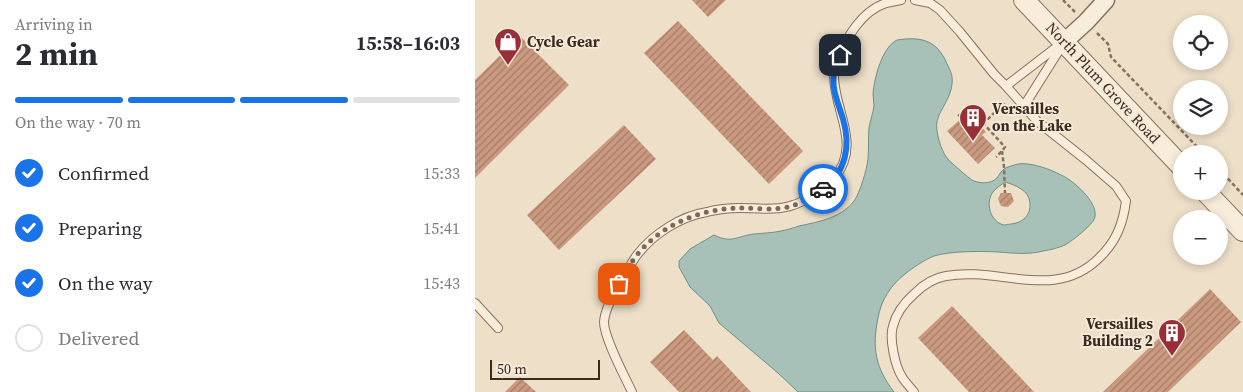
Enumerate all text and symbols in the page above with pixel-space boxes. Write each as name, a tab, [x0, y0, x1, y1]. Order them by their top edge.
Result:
text: Arriving in	[15, 13, 93, 35]
map controls	[1173, 15, 1228, 265]
button: locate	[1173, 15, 1228, 70]
street label: North Plum Grove Road	[1041, 17, 1166, 148]
shop icon: Cycle Gear	[493, 27, 523, 66]
text: 15:58–16:03	[356, 30, 460, 56]
place label: Cycle Gear	[527, 31, 600, 52]
text: 2 min	[15, 32, 98, 76]
pin	[819, 34, 861, 76]
icon: home	[826, 41, 854, 69]
button: layers	[1173, 80, 1228, 135]
place label: Versailles on the Lake	[992, 98, 1072, 136]
building icon: Versailles on the Lake	[958, 103, 988, 142]
text: On the way · 70 m	[15, 111, 141, 133]
button: +	[1173, 145, 1228, 200]
icon: check	[15, 159, 43, 187]
text: Confirmed	[58, 160, 149, 186]
text: 15:33	[423, 162, 460, 184]
courier	[798, 164, 848, 214]
icon: car	[809, 175, 837, 203]
button: −	[1173, 210, 1228, 265]
icon: check	[15, 214, 43, 242]
text: Preparing	[58, 215, 142, 241]
text: 15:41	[423, 217, 460, 239]
pin	[598, 263, 640, 305]
icon: check	[15, 269, 43, 297]
text: On the way	[58, 270, 153, 296]
icon: bag	[605, 270, 633, 298]
text: 15:43	[423, 272, 460, 294]
place label: Versailles Building 2	[1082, 313, 1153, 351]
building icon: Versailles Building 2	[1157, 318, 1187, 357]
text: Delivered	[58, 325, 139, 351]
scale bar	[490, 357, 600, 380]
text: 50 m	[497, 359, 527, 379]

